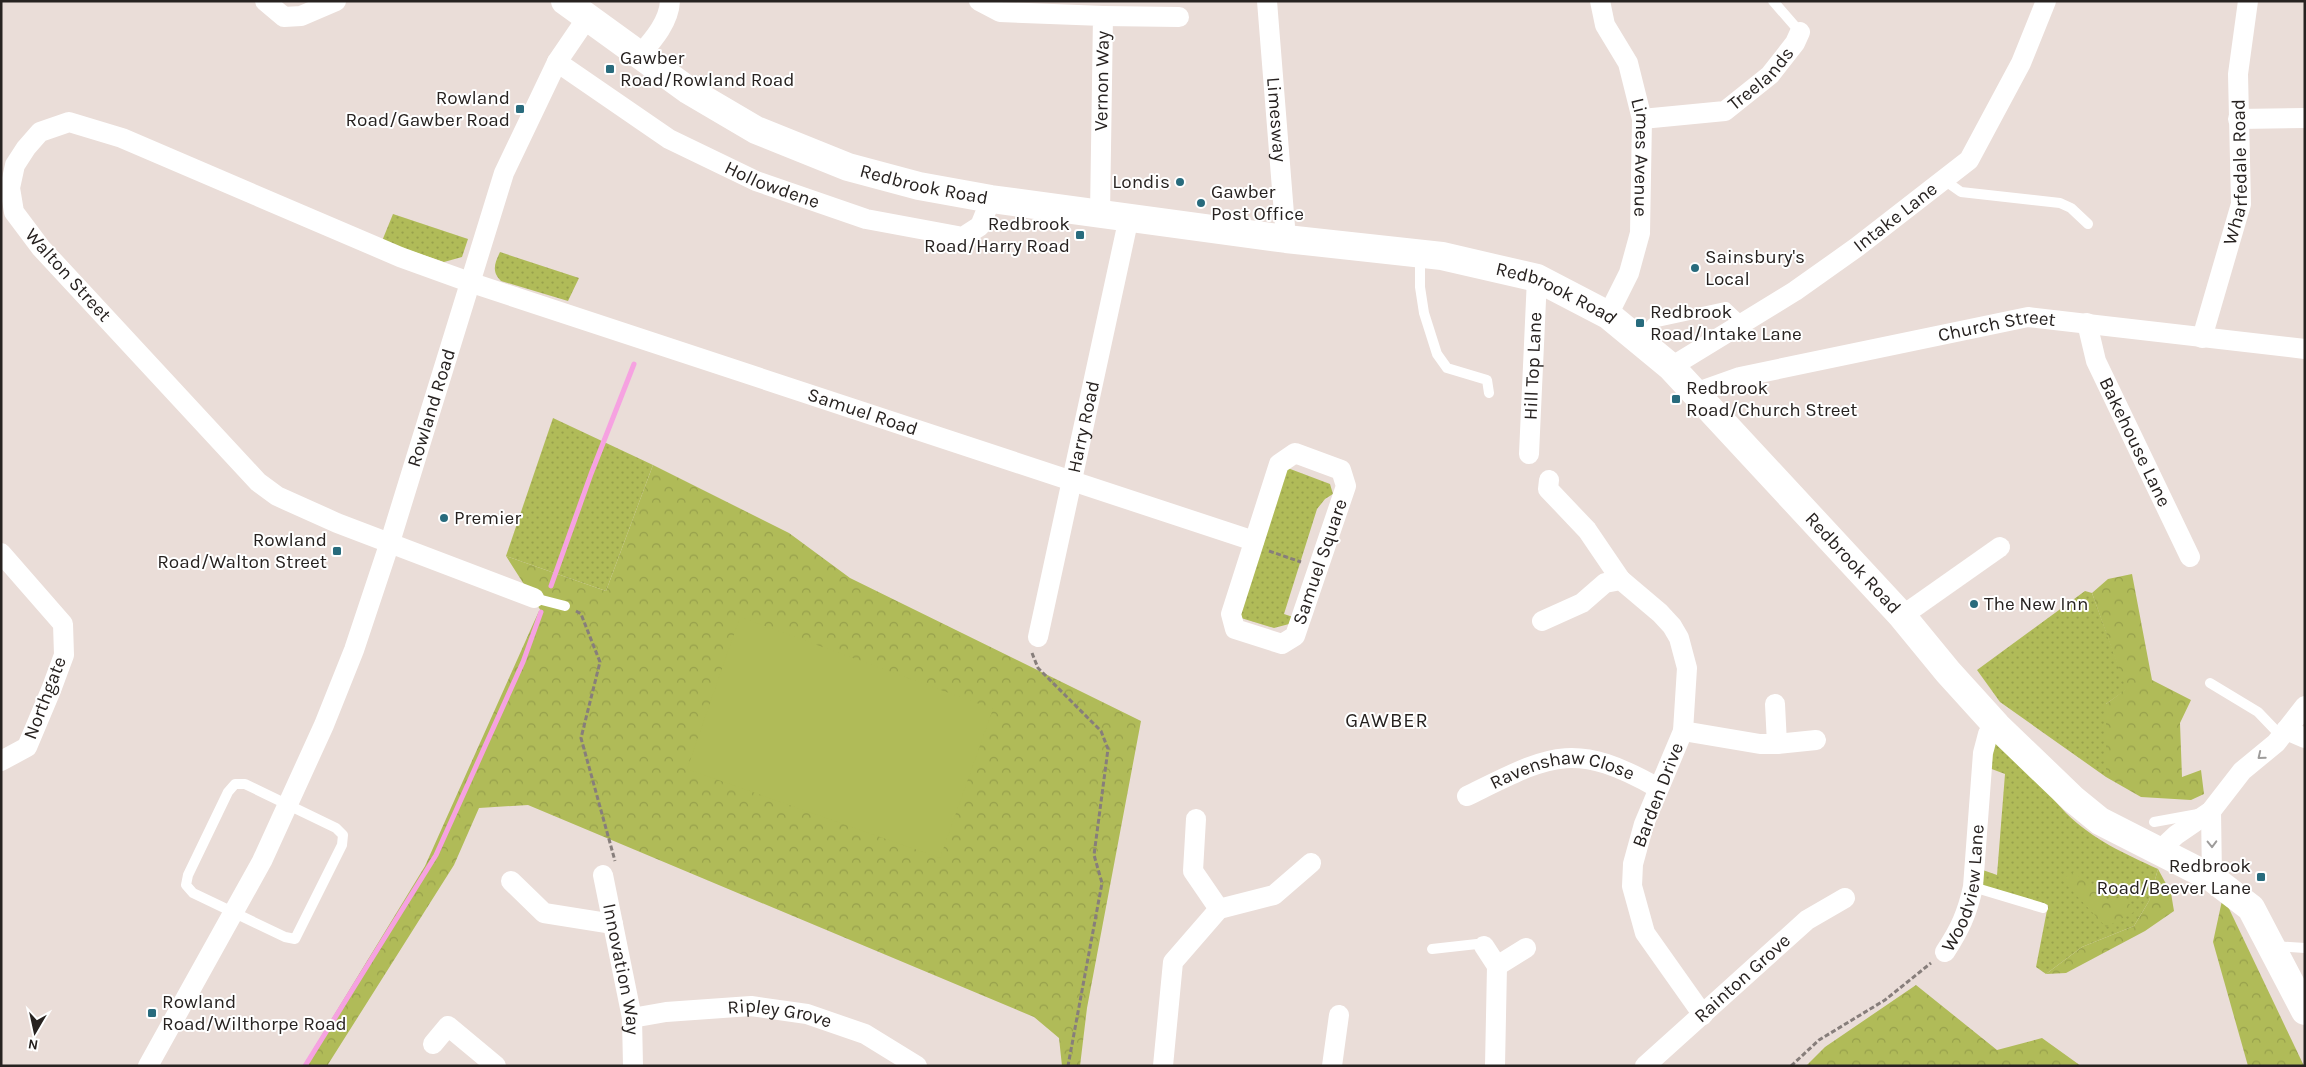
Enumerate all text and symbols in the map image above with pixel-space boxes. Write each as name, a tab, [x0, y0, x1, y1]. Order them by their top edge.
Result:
street label: Vernon Way	[1090, 31, 1114, 131]
street label: Treelands	[1724, 43, 1799, 115]
place label: Gawber Road/Rowland Road	[620, 47, 794, 91]
marker: Gawber Road/Rowland Road	[604, 63, 616, 75]
street label: Limesway	[1262, 76, 1291, 163]
place label: Rowland Road/Gawber Road	[345, 87, 510, 131]
street label: Limes Avenue	[1626, 96, 1653, 217]
street label: Wharfedale Road	[2219, 99, 2252, 248]
marker: Rowland Road/Gawber Road	[514, 103, 526, 115]
street label: Hollowdene	[721, 156, 823, 213]
street label: Redbrook Road	[858, 160, 990, 209]
place label: Londis	[1112, 171, 1170, 193]
marker: Londis	[1174, 176, 1186, 188]
street label: Intake Lane	[1849, 178, 1942, 257]
place label: Gawber Post Office	[1211, 181, 1304, 225]
marker: Gawber Post Office	[1195, 197, 1207, 209]
place label: Redbrook Road/Harry Road	[924, 213, 1070, 257]
street label: Walton Street	[20, 224, 116, 326]
marker: Redbrook Road/Harry Road	[1074, 229, 1086, 241]
place label: Sainsbury's Local	[1705, 246, 1805, 290]
street label: Redbrook Road	[1494, 258, 1622, 329]
marker: Sainsbury's Local	[1689, 262, 1701, 274]
place label: Redbrook Road/Intake Lane	[1650, 301, 1802, 345]
street label: Church Street	[1936, 306, 2057, 346]
street label: Hill Top Lane	[1520, 312, 1546, 421]
marker: Redbrook Road/Intake Lane	[1634, 317, 1646, 329]
street label: Rowland Road	[403, 346, 460, 470]
street label: Bakehouse Lane	[2094, 374, 2175, 510]
place label: Redbrook Road/Church Street	[1686, 377, 1857, 421]
street label: Harry Road	[1063, 379, 1104, 475]
street label: Samuel Road	[805, 383, 920, 440]
marker: Redbrook Road/Church Street	[1670, 393, 1682, 405]
street label: Samuel Square	[1288, 496, 1352, 628]
place label: Premier	[454, 507, 521, 529]
street label: Redbrook Road	[1801, 508, 1905, 619]
marker: Premier	[438, 512, 450, 524]
place label: Rowland Road/Walton Street	[157, 529, 327, 573]
marker: Rowland Road/Walton Street	[331, 545, 343, 557]
place label: The New Inn	[1984, 593, 2089, 615]
marker: The New Inn	[1968, 598, 1980, 610]
street label: Northgate	[19, 653, 71, 743]
district label: GAWBER	[1345, 709, 1429, 732]
street label: Barden Drive	[1628, 739, 1688, 851]
street label: Ravenshaw Close	[1486, 747, 1638, 794]
one-way arrow	[2258, 750, 2267, 759]
street label: Woodview Lane	[1937, 823, 1989, 956]
one-way arrow	[2207, 841, 2217, 849]
place label: Redbrook Road/Beever Lane	[2096, 855, 2251, 899]
marker: Redbrook Road/Beever Lane	[2255, 871, 2267, 883]
street label: Innovation Way	[598, 901, 643, 1035]
street label: Rainton Grove	[1690, 929, 1795, 1027]
place label: Rowland Road/Wilthorpe Road	[162, 991, 347, 1035]
street label: Ripley Grove	[727, 995, 835, 1033]
north arrow	[10, 1007, 60, 1057]
marker: Rowland Road/Wilthorpe Road	[146, 1007, 158, 1019]
text: N	[27, 1035, 39, 1054]

